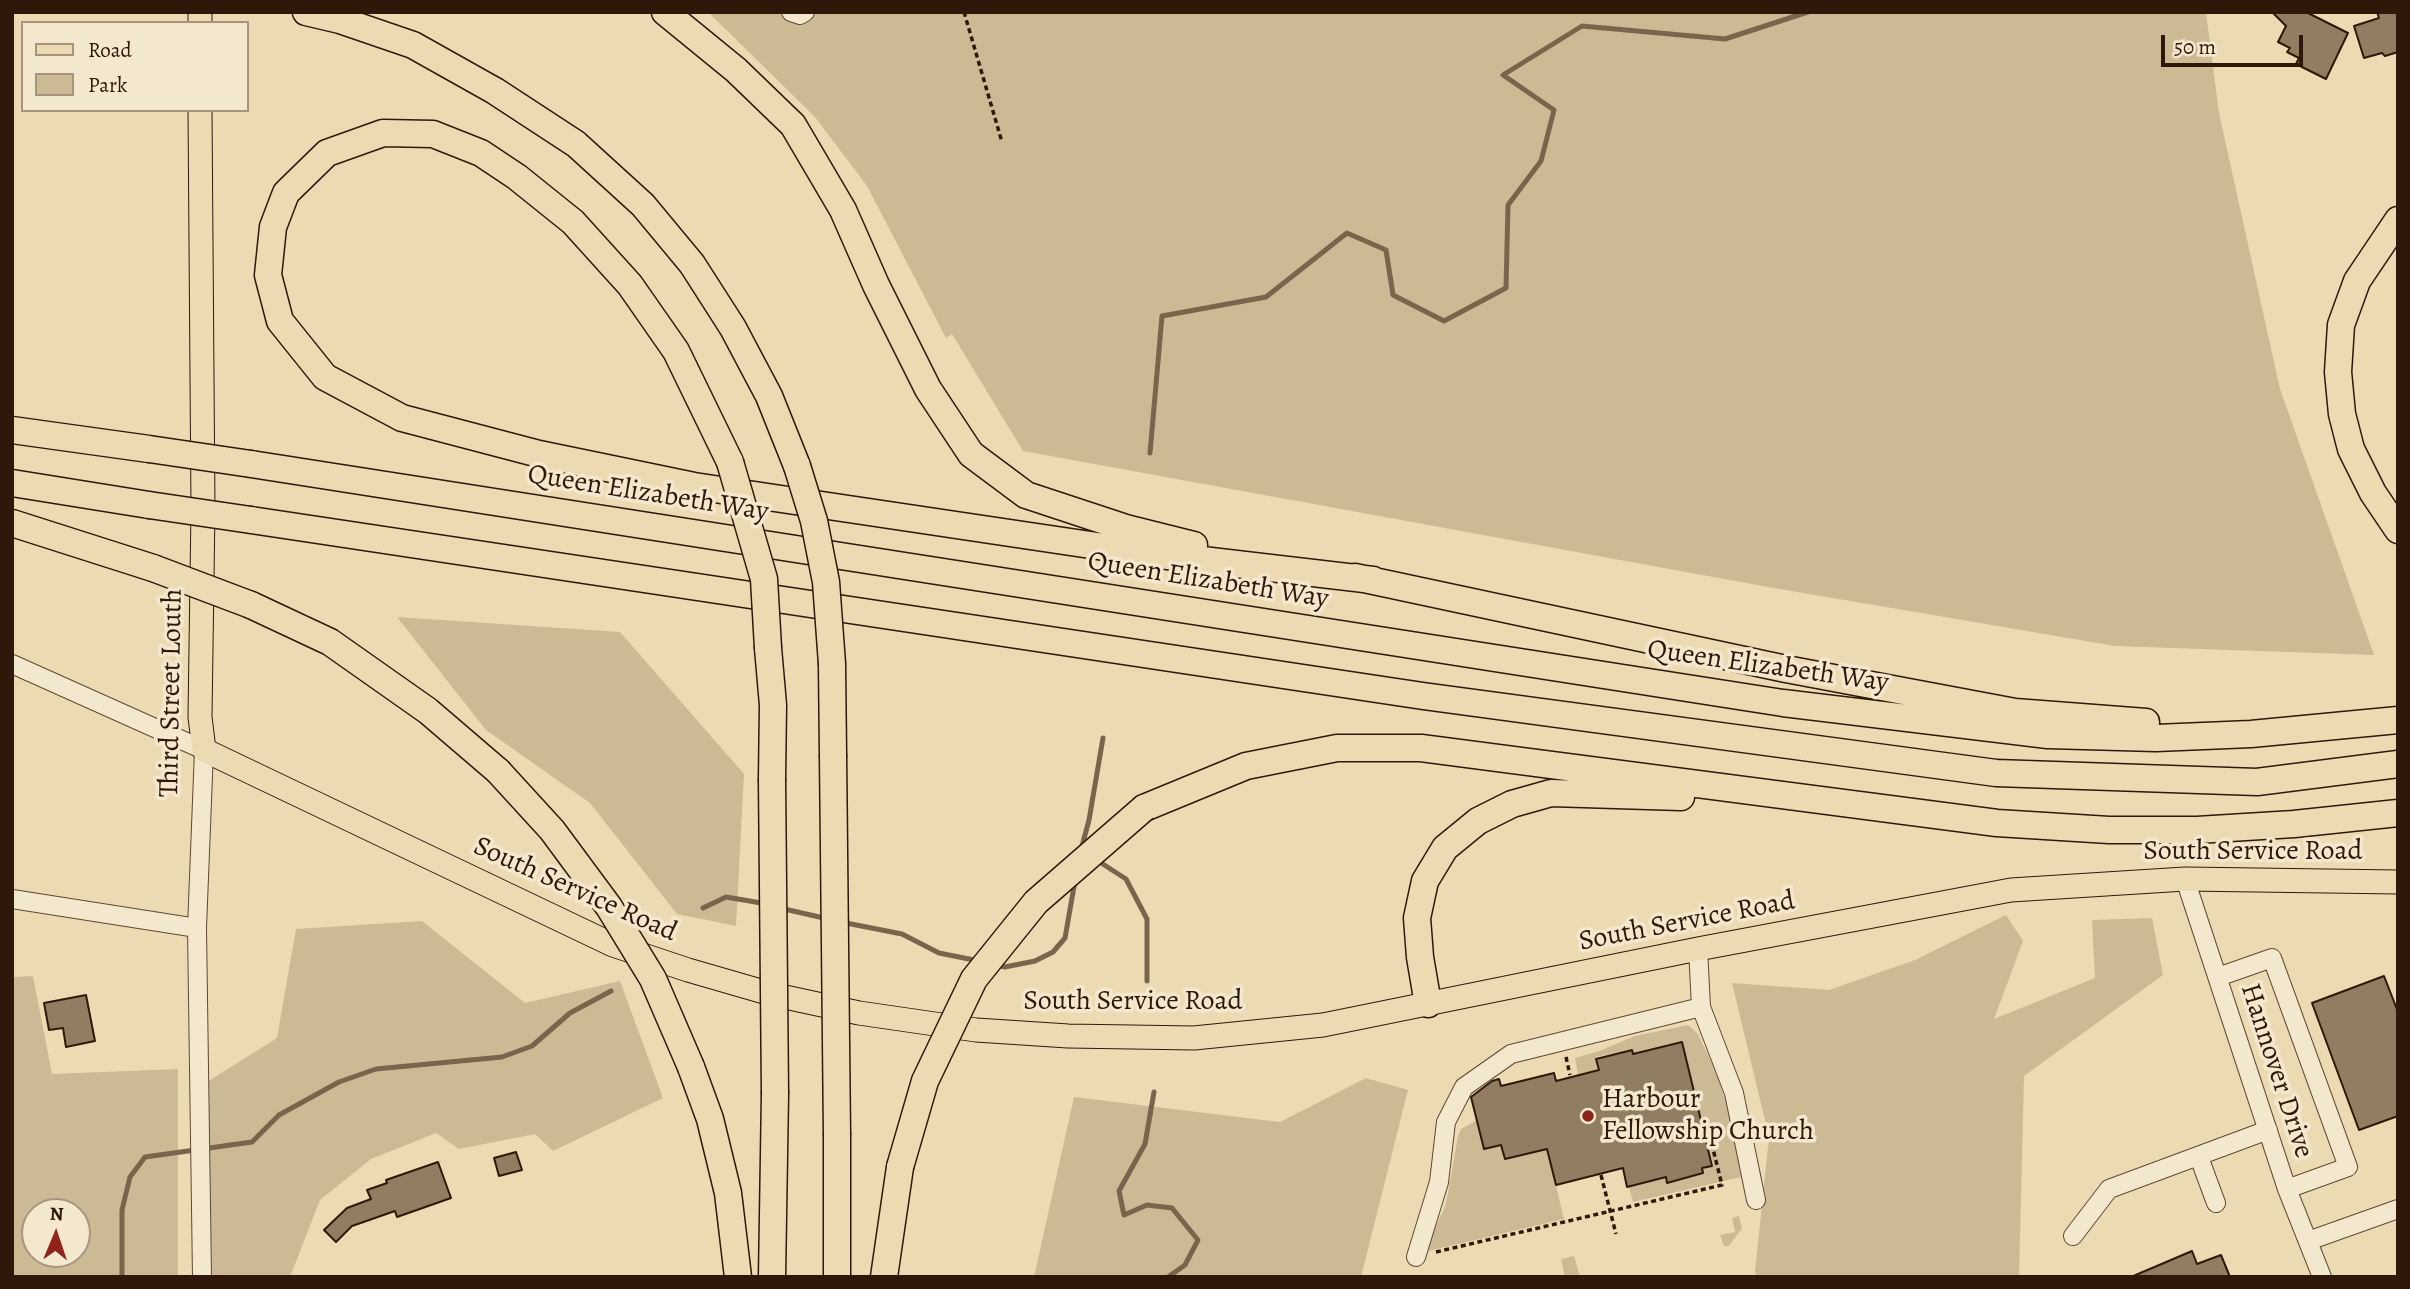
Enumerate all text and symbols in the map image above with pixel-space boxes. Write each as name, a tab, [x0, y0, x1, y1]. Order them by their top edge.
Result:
legend	[21, 21, 248, 112]
scale bar	[2165, 21, 2307, 65]
text: 50 m	[2174, 33, 2216, 61]
text: Road	[88, 36, 132, 64]
text: Park	[88, 71, 127, 99]
street label: Queen Elizabeth Way	[525, 458, 771, 530]
street label: Queen Elizabeth Way	[1085, 545, 1331, 617]
street label: Third Street Louth	[153, 588, 191, 798]
street label: Queen Elizabeth Way	[1645, 633, 1891, 701]
street label: South Service Road	[468, 830, 682, 950]
street label: South Service Road	[2143, 835, 2363, 869]
street label: South Service Road	[1576, 885, 1798, 959]
street label: Hannover Drive	[2232, 980, 2320, 1162]
street label: South Service Road	[1023, 985, 1243, 1019]
place label: Harbour Fellowship Church	[1602, 1083, 1814, 1149]
marker: Harbour Fellowship Church	[1580, 1108, 1596, 1124]
north arrow	[21, 1198, 91, 1268]
text: N	[49, 1201, 64, 1227]

